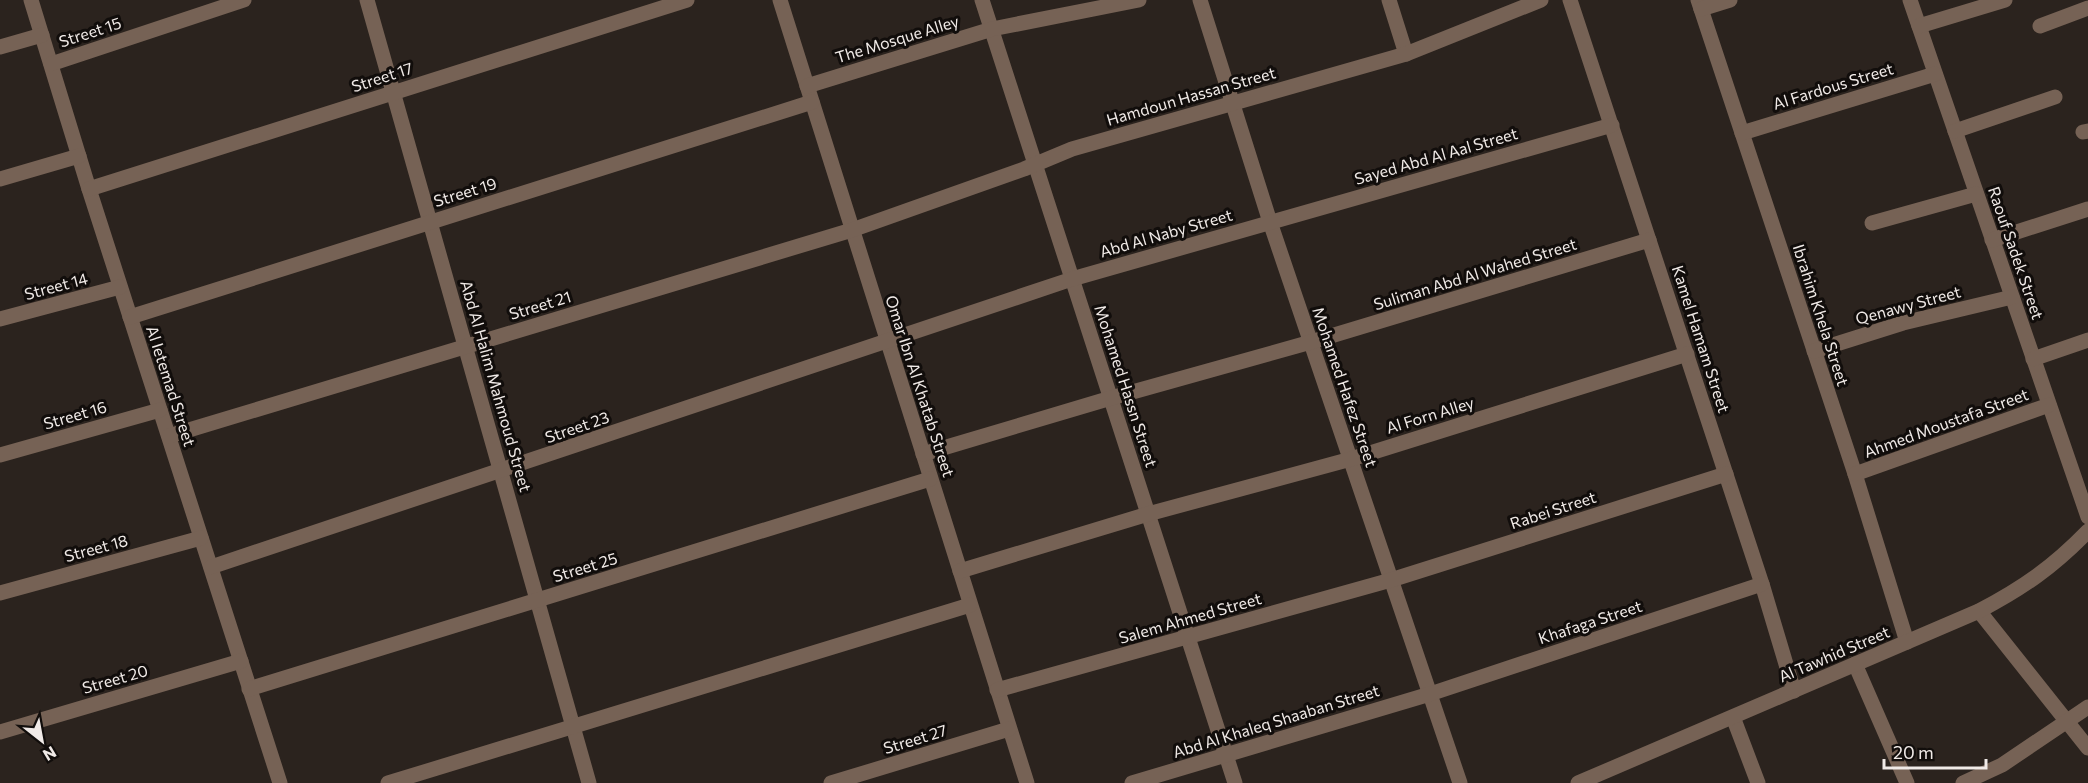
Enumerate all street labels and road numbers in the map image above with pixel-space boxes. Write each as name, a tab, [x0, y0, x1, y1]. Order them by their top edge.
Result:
street label: The Mosque Alley	[833, 11, 961, 66]
street label: Street 15	[56, 13, 123, 50]
street label: Street 17	[349, 58, 415, 95]
street label: Al Fardous Street	[1770, 58, 1896, 113]
street label: Hamdoun Hassan Street	[1104, 62, 1278, 129]
street label: Sayed Abd Al Aal Street	[1352, 123, 1520, 188]
street label: Street 19	[431, 173, 499, 210]
street label: Raouf Sadek Street	[1985, 184, 2048, 322]
street label: Abd Al Naby Street	[1097, 204, 1235, 261]
street label: Suliman Abd Al Wahed Street	[1371, 233, 1579, 313]
street label: Ibrahim Khela Street	[1790, 242, 1853, 389]
street label: Kamel Hamam Street	[1669, 263, 1734, 415]
street label: Street 14	[22, 268, 90, 303]
street label: Abd Al Halim Mahmoud Street	[457, 278, 536, 494]
street label: Qenawy Street	[1853, 281, 1963, 328]
street label: Street 21	[506, 286, 573, 323]
street label: Omar Ibn Al Khatab Street	[882, 292, 959, 480]
street label: Mohamed Hassn Street	[1091, 302, 1162, 470]
street label: Mohamed Hafez Street	[1309, 304, 1382, 470]
street label: Al Ietemad Street	[143, 323, 200, 449]
street label: Ahmed Moustafa Street	[1861, 384, 2031, 461]
street label: Al Forn Alley	[1384, 392, 1476, 437]
street label: Street 16	[41, 396, 109, 433]
street label: Street 23	[542, 407, 611, 446]
street label: Rabei Street	[1507, 487, 1599, 532]
street label: Street 18	[62, 530, 130, 565]
street label: Street 25	[550, 548, 619, 585]
street label: Salem Ahmed Street	[1116, 588, 1264, 647]
street label: Khafaga Street	[1536, 596, 1645, 647]
street label: Al Tawhid Street	[1775, 621, 1893, 686]
street label: Street 20	[80, 660, 150, 697]
street label: Abd Al Khaleq Shaaban Street	[1170, 680, 1382, 761]
street label: Street 27	[881, 720, 949, 757]

